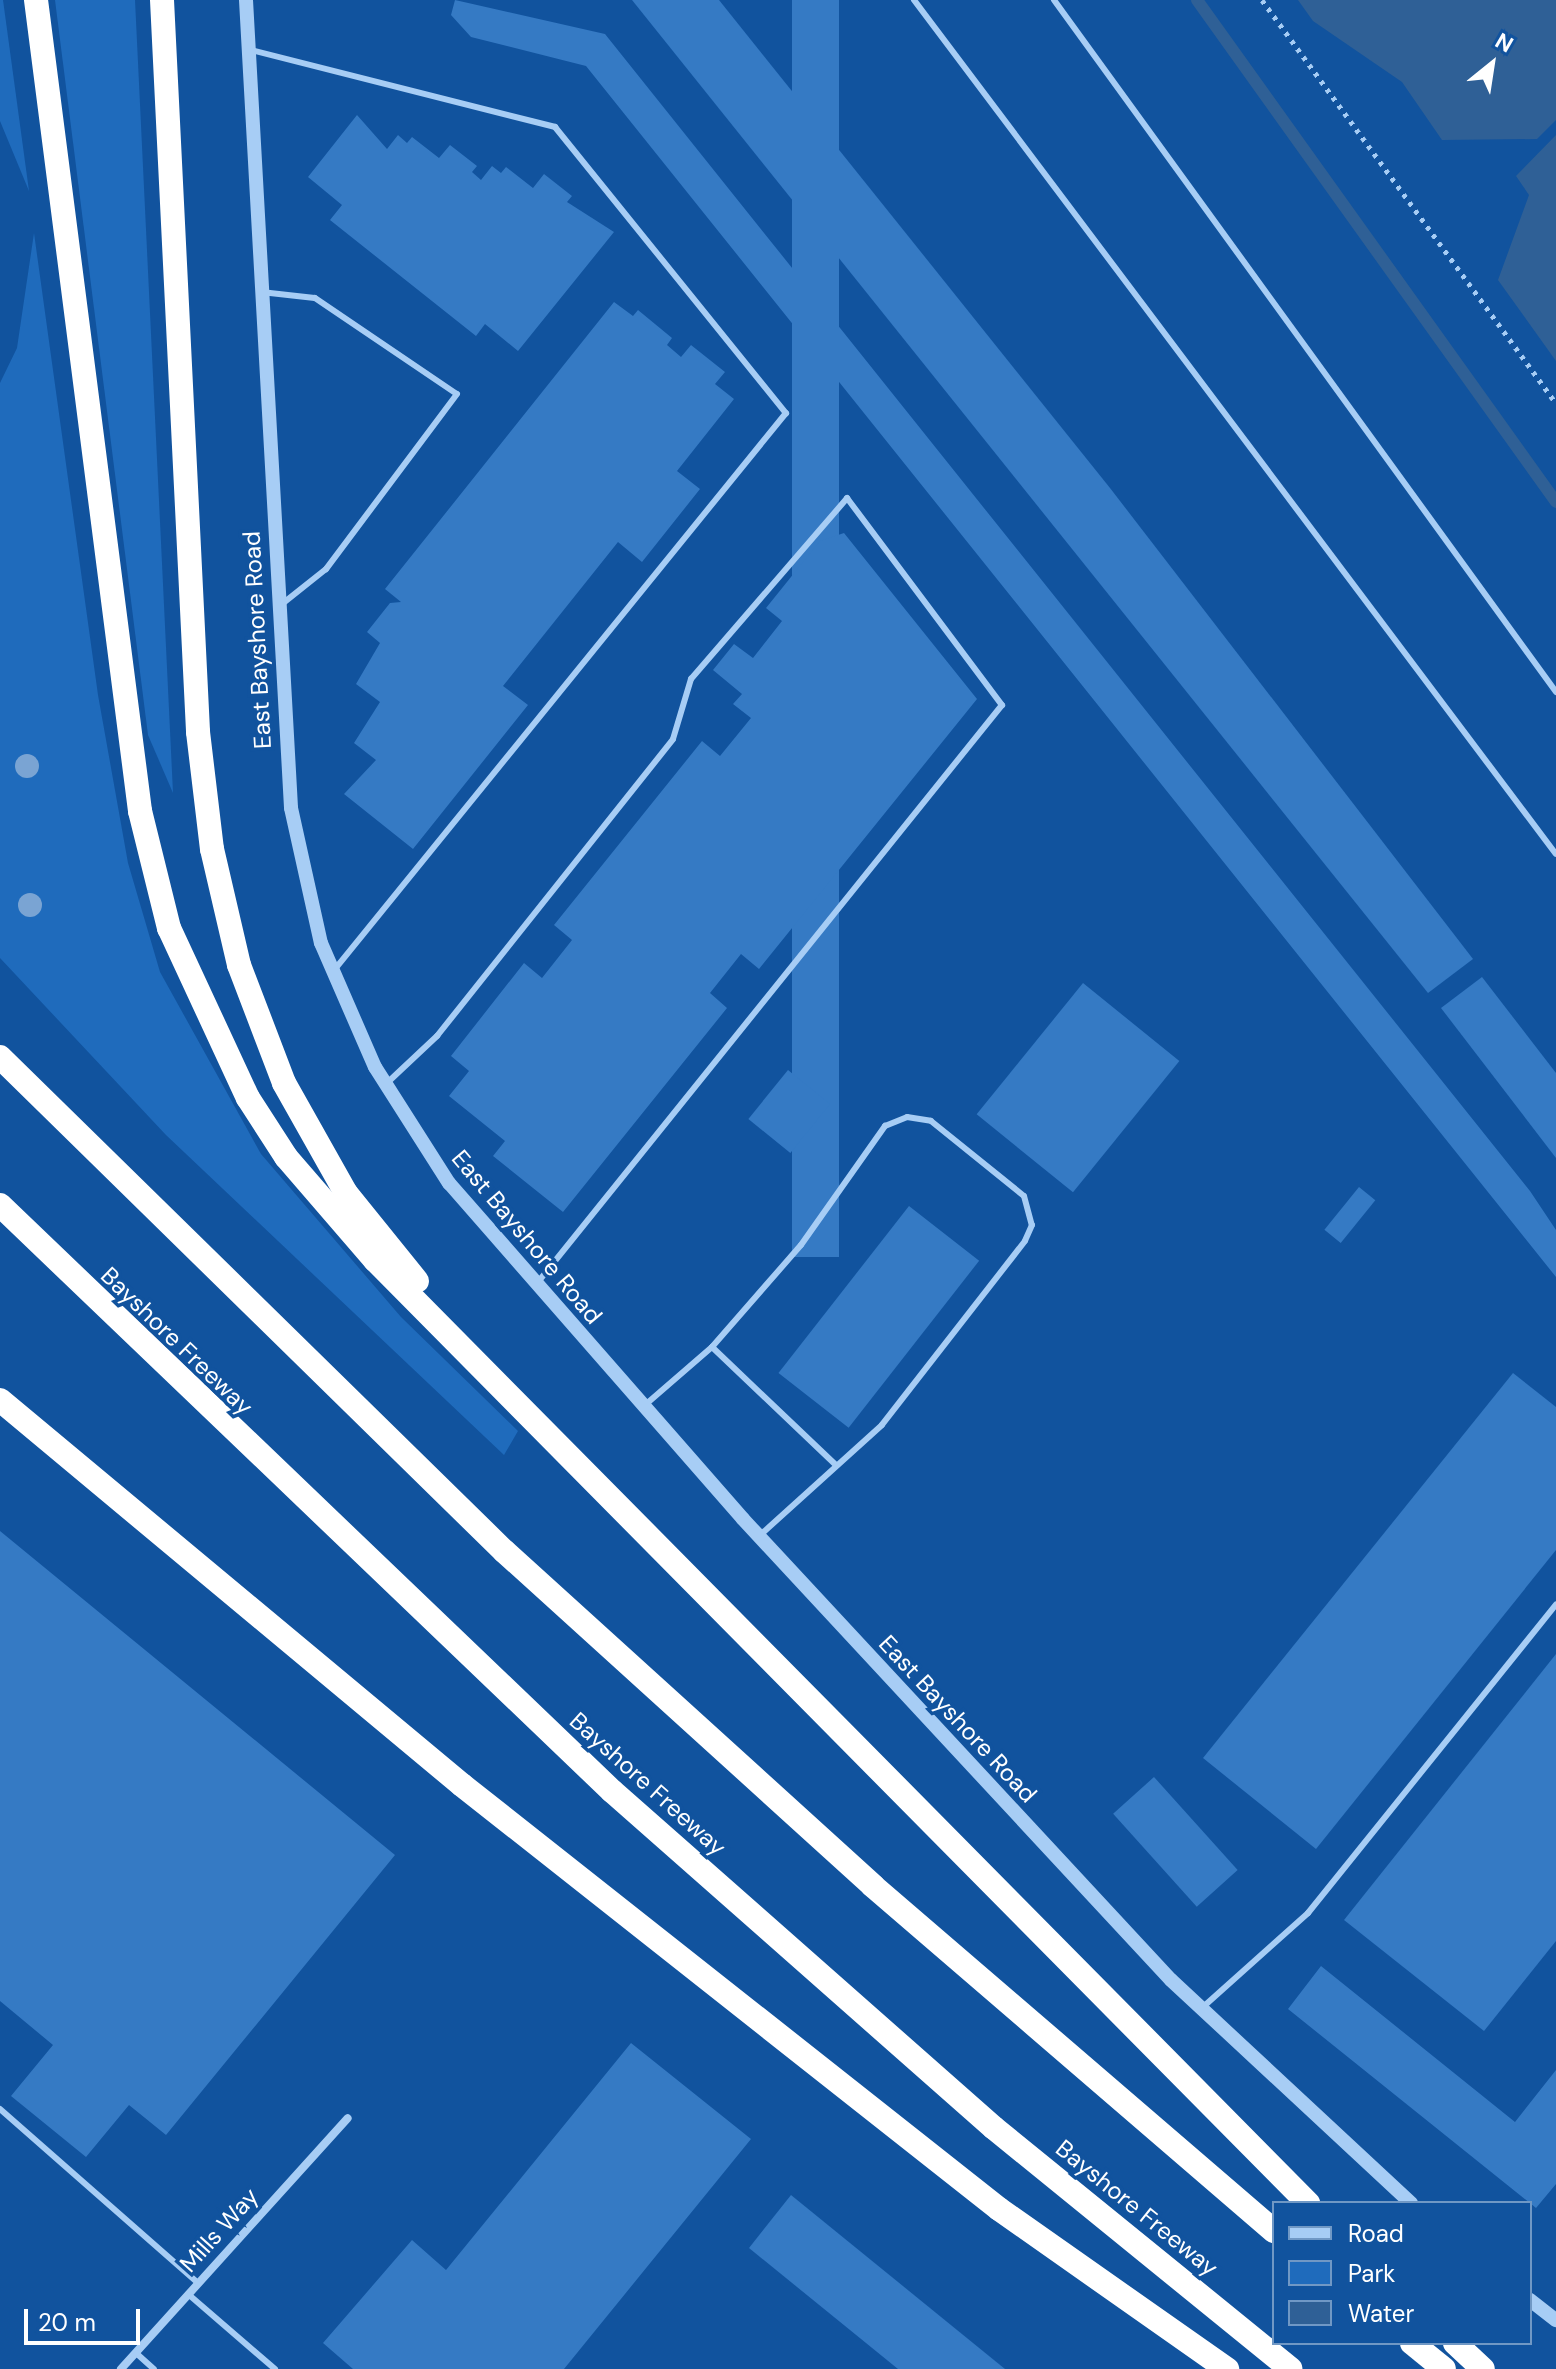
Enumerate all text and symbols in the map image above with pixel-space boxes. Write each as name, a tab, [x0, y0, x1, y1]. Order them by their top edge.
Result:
north arrow	[1452, 24, 1532, 104]
text: N	[1490, 26, 1518, 59]
street label: East Bayshore Road	[237, 530, 277, 750]
street label: East Bayshore Road	[446, 1144, 608, 1330]
street label: Bayshore Freeway	[95, 1261, 259, 1421]
street label: East Bayshore Road	[873, 1629, 1043, 1809]
street label: Bayshore Freeway	[564, 1706, 732, 1862]
street label: Bayshore Freeway	[1050, 2134, 1224, 2282]
street label: Mills Way	[174, 2182, 264, 2278]
legend	[1272, 2201, 1532, 2345]
text: Road	[1348, 2218, 1404, 2249]
text: Park	[1348, 2258, 1395, 2289]
scale bar	[28, 2293, 144, 2343]
text: Water	[1348, 2298, 1414, 2329]
text: 20 m	[38, 2307, 96, 2338]

